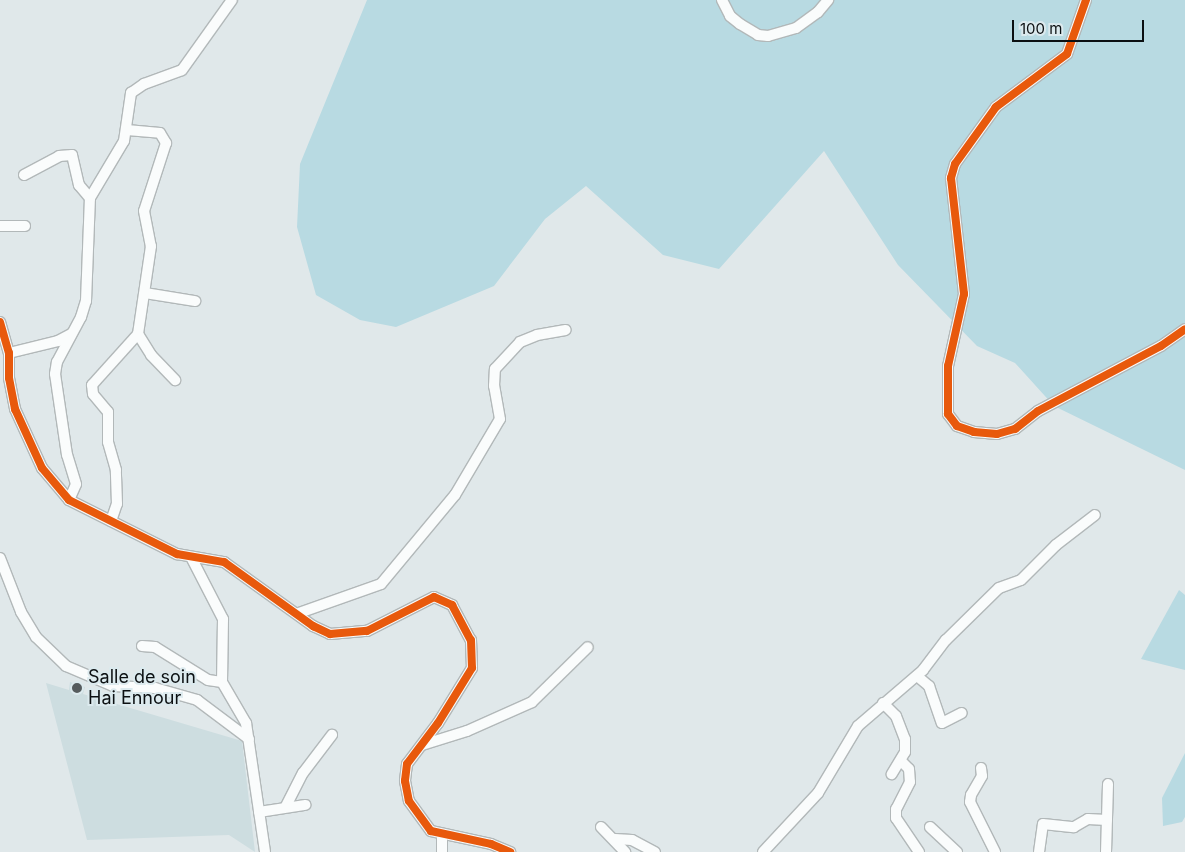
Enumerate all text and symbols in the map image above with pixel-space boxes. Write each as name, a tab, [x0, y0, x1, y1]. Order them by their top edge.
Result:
scale bar	[1015, 10, 1148, 42]
text: 100 m	[1020, 19, 1062, 38]
place label: Salle de soin Hai Ennour	[88, 667, 196, 710]
marker: Salle de soin Hai Ennour	[70, 681, 84, 695]

